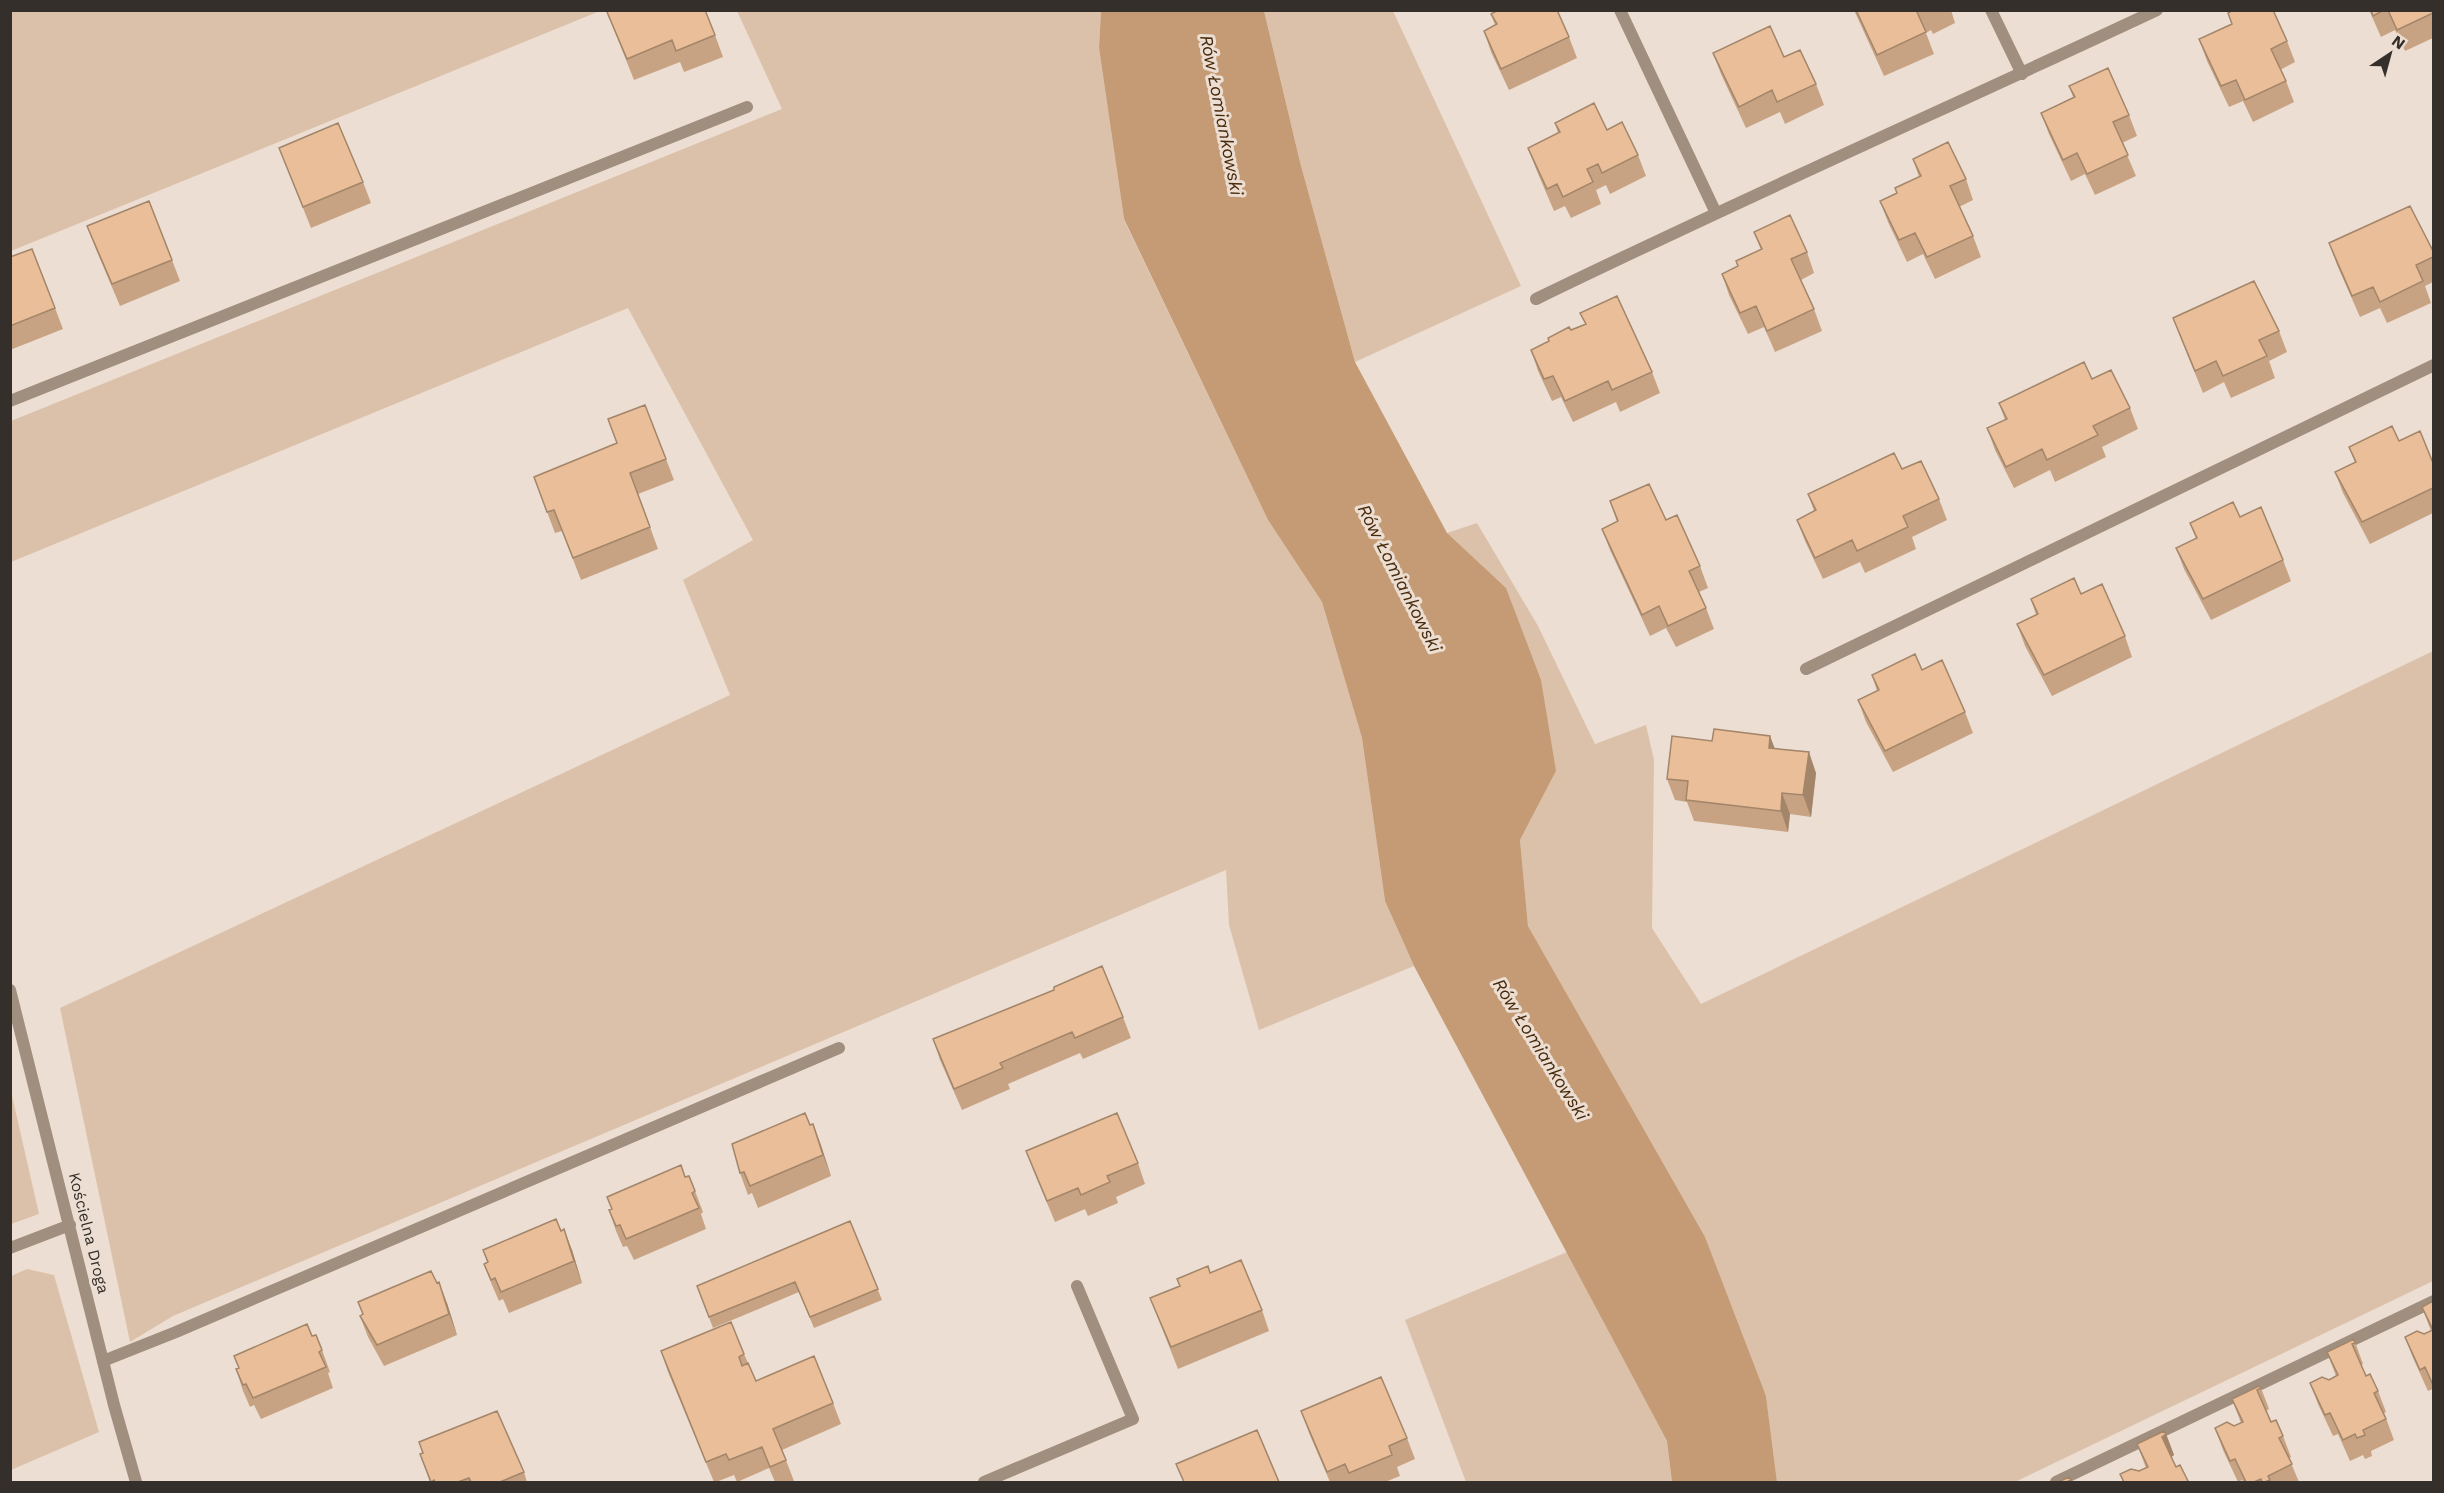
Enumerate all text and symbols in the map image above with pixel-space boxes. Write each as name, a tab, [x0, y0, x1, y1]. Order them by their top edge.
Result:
north arrow	[2360, 24, 2420, 84]
text: N	[2388, 31, 2409, 53]
water label: Rów Łomiankowski	[1196, 33, 1248, 198]
water label: Rów Łomiankowski	[1354, 501, 1447, 657]
water label: Rów Łomiankowski	[1489, 974, 1594, 1125]
street label: Kościelna Droga	[65, 1170, 113, 1296]

